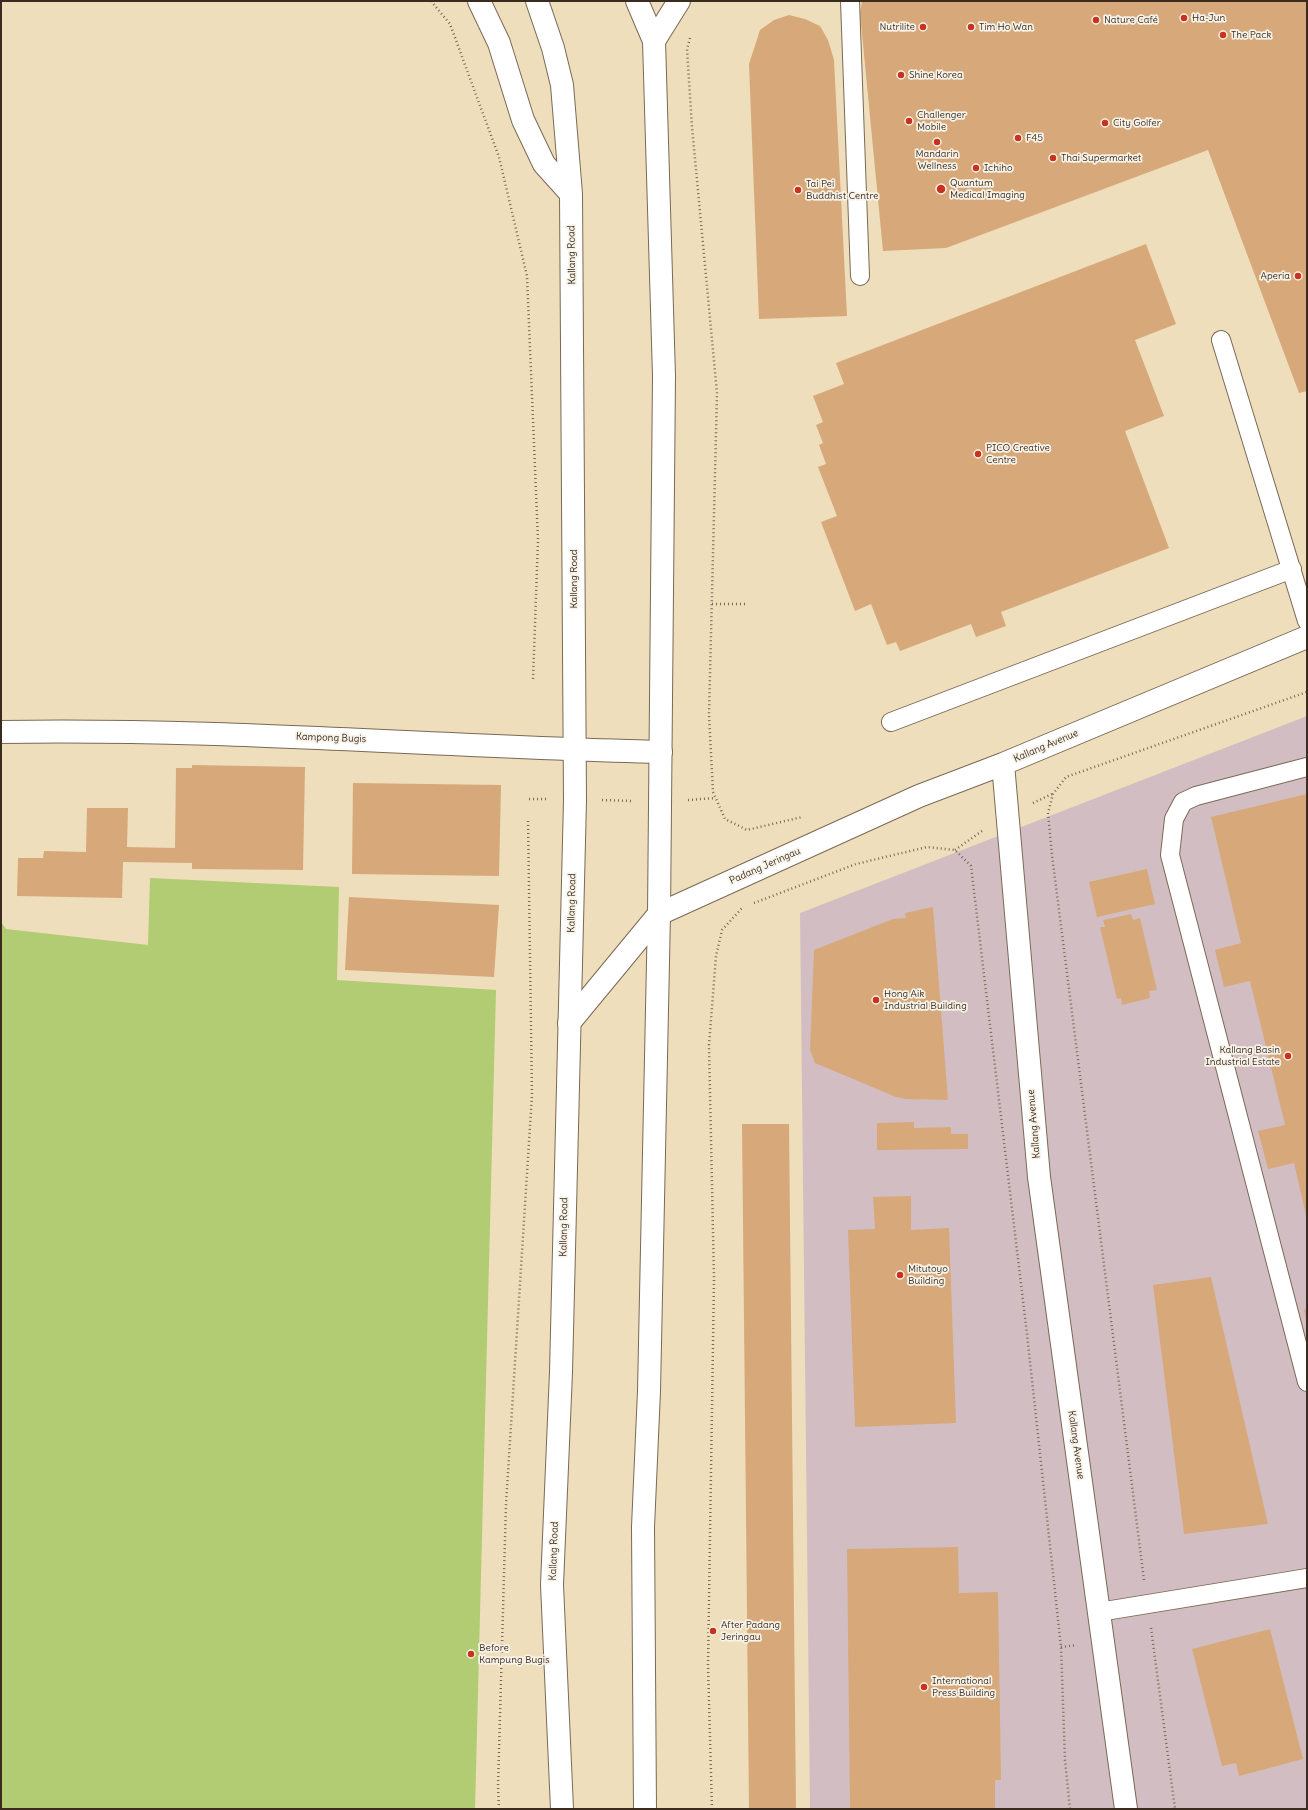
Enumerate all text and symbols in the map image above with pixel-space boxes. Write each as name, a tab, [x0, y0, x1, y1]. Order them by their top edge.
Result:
place label: Ha-Jun	[1192, 12, 1225, 24]
marker: Ha-Jun	[1179, 13, 1189, 23]
place label: Nature Café	[1104, 14, 1158, 26]
marker: Nature Café	[1091, 15, 1101, 25]
place label: Nutrilite	[880, 21, 915, 33]
place label: Tim Ho Wan	[979, 21, 1033, 33]
marker: Nutrilite	[918, 22, 928, 32]
marker: Tim Ho Wan	[966, 22, 976, 32]
place label: The Pack	[1231, 29, 1271, 41]
marker: The Pack	[1218, 30, 1228, 40]
place label: Shine Korea	[909, 69, 963, 81]
marker: Shine Korea	[896, 70, 906, 80]
place label: Challenger Mobile	[917, 109, 966, 132]
marker: Challenger Mobile	[904, 116, 914, 126]
place label: City Golfer	[1113, 117, 1161, 129]
marker: City Golfer	[1100, 118, 1110, 128]
place label: F45	[1026, 132, 1043, 144]
marker: F45	[1013, 133, 1023, 143]
marker: Mandarin Wellness	[932, 137, 942, 147]
place label: Mandarin Wellness	[915, 148, 959, 172]
place label: Thai Supermarket	[1061, 152, 1141, 164]
marker: Thai Supermarket	[1048, 153, 1058, 163]
place label: Ichiho	[984, 162, 1013, 174]
marker: Ichiho	[971, 163, 981, 173]
place label: Quantum Medical Imaging	[950, 177, 1025, 200]
place label: Tai Pei Buddhist Centre	[806, 178, 878, 202]
marker: Quantum Medical Imaging	[935, 183, 947, 195]
marker: Tai Pei Buddhist Centre	[793, 185, 803, 195]
street label: Kallang Road	[565, 225, 579, 285]
place label: Aperia	[1260, 270, 1290, 282]
marker: Aperia	[1293, 271, 1303, 281]
place label: PICO Creative Centre	[986, 442, 1050, 466]
marker: PICO Creative Centre	[973, 449, 983, 459]
street label: Kallang Road	[568, 549, 580, 609]
street label: Kallang Avenue	[1012, 727, 1080, 765]
street label: Kampong Bugis	[296, 731, 366, 745]
street label: Padang Jeringau	[728, 845, 802, 887]
street label: Kallang Road	[565, 873, 579, 933]
place label: Hong Aik Industrial Building	[884, 988, 967, 1012]
marker: Hong Aik Industrial Building	[871, 995, 881, 1005]
place label: Kallang Basin Industrial Estate	[1205, 1044, 1280, 1068]
marker: Kallang Basin Industrial Estate	[1283, 1051, 1293, 1061]
street label: Kallang Avenue	[1025, 1089, 1043, 1159]
street label: Kallang Road	[557, 1197, 571, 1257]
place label: Mitutoyo Building	[908, 1263, 948, 1286]
marker: Mitutoyo Building	[895, 1270, 905, 1280]
street label: Kallang Avenue	[1065, 1410, 1087, 1480]
street label: Kallang Road	[547, 1521, 561, 1581]
place label: After Padang Jeringau	[721, 1619, 780, 1642]
marker: After Padang Jeringau	[708, 1626, 718, 1636]
place label: Before Kampung Bugis	[479, 1642, 550, 1666]
marker: Before Kampung Bugis	[466, 1649, 476, 1659]
place label: International Press Building	[932, 1675, 995, 1698]
marker: International Press Building	[919, 1682, 929, 1692]

